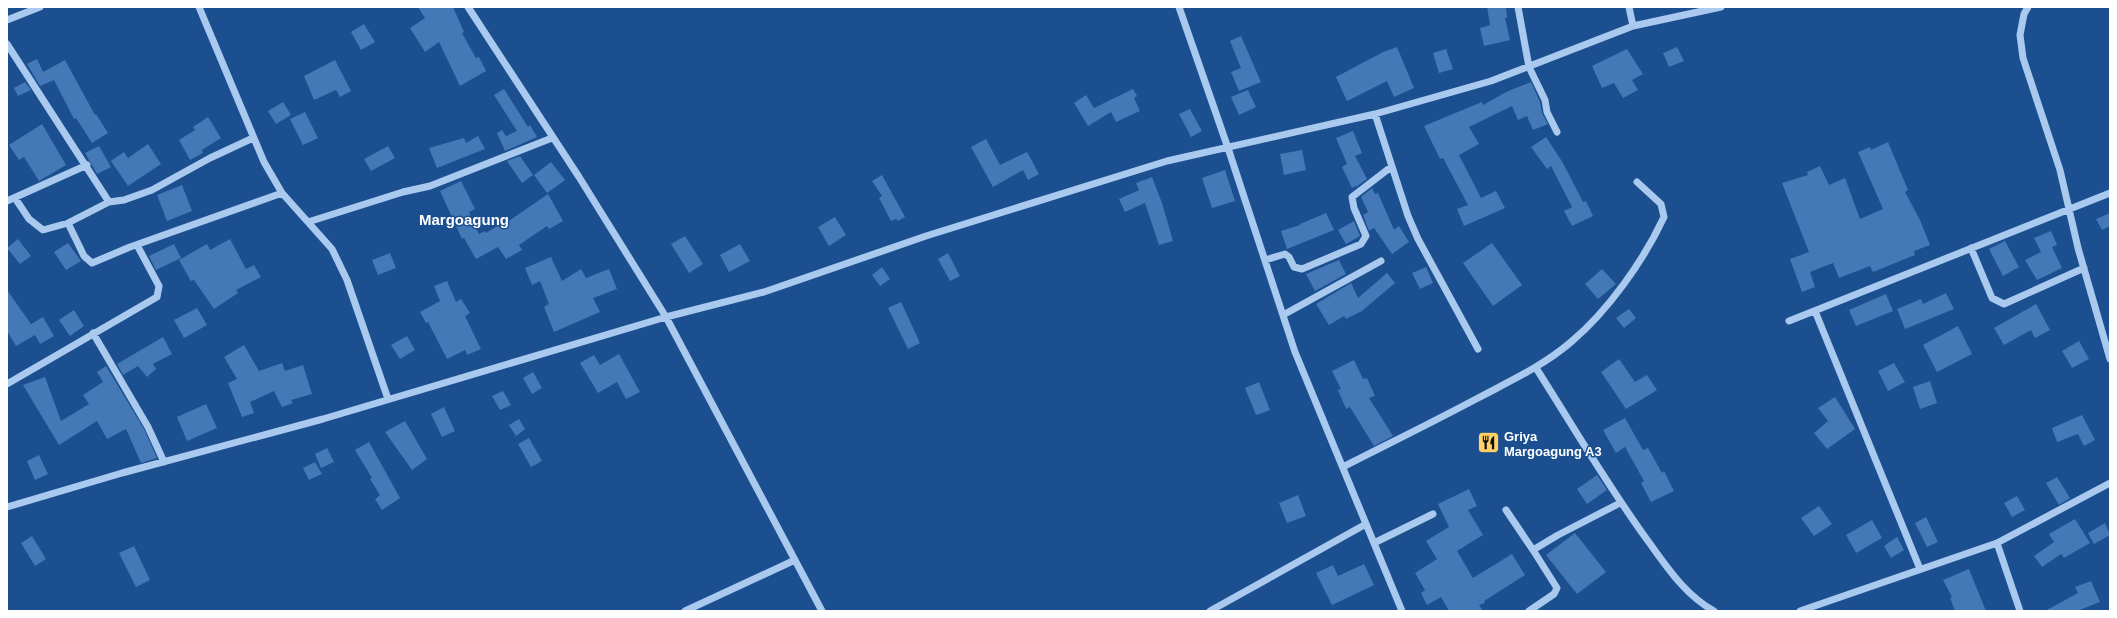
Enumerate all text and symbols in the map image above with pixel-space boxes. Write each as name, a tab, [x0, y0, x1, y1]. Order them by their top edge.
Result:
district label: Margoagung	[419, 211, 509, 228]
place label: Griya Margoagung A3	[1504, 429, 1602, 459]
restaurant icon: Griya Margoagung A3	[1475, 430, 1501, 456]

